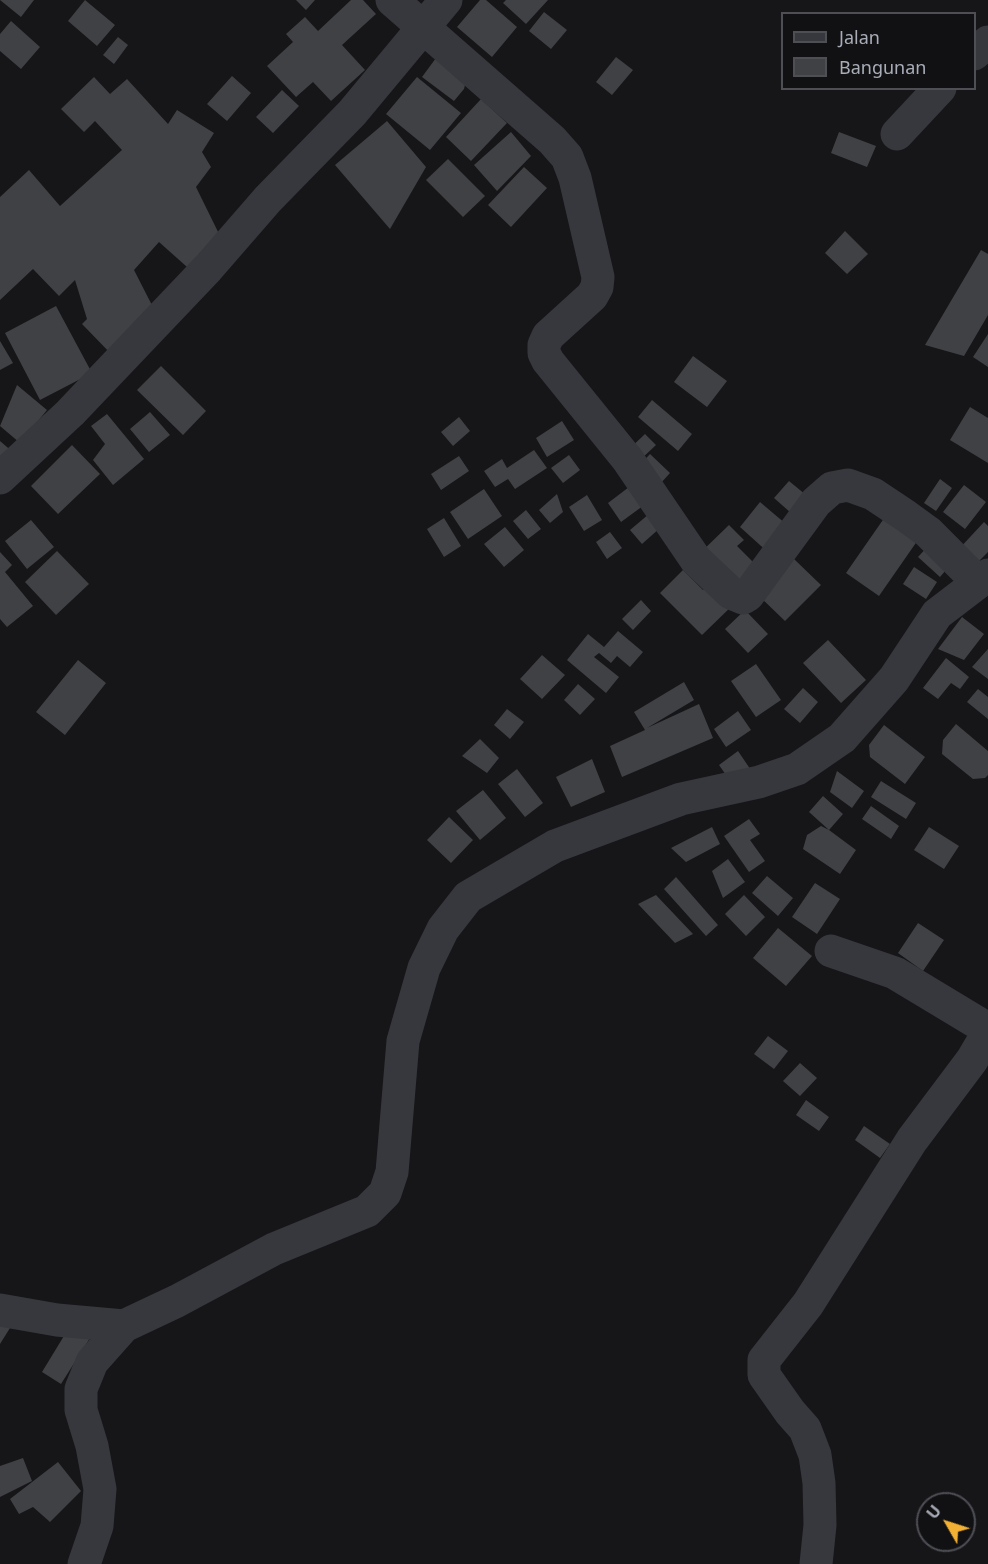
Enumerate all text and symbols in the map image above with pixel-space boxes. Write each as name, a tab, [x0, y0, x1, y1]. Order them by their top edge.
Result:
legend	[781, 12, 976, 90]
text: Jalan	[839, 25, 880, 49]
text: Bangunan	[839, 55, 926, 79]
north arrow	[916, 1492, 976, 1552]
text: U	[921, 1500, 946, 1524]

